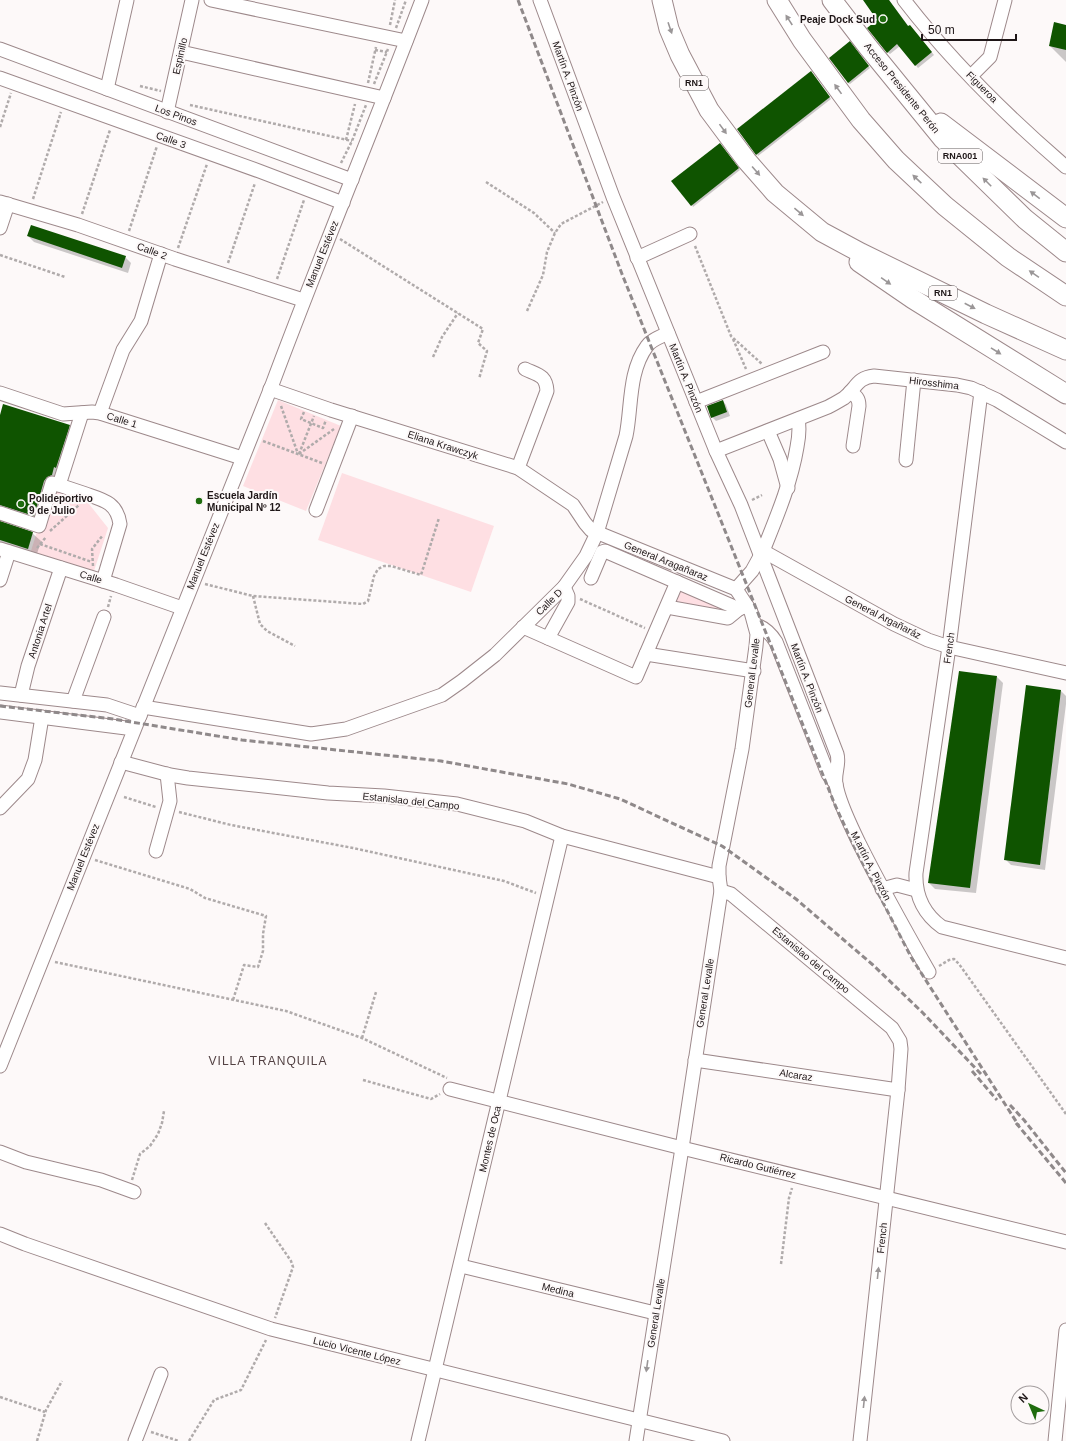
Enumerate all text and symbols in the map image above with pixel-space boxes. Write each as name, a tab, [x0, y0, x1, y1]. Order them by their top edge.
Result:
one-way arrow	[786, 14, 793, 26]
place label: Peaje Dock Sud	[800, 14, 875, 25]
marker: Peaje Dock Sud	[878, 14, 888, 24]
scale bar	[922, 16, 1016, 42]
one-way arrow	[667, 23, 673, 35]
text: 50 m	[928, 23, 955, 37]
street label: Espinillo	[170, 36, 190, 75]
street label: Martín A. Pinzón	[550, 40, 586, 112]
street label: Acceso Presidente Perón	[862, 41, 942, 135]
street label: Figueroa	[964, 69, 1000, 105]
road number: RN1	[680, 76, 708, 90]
one-way arrow	[834, 83, 842, 94]
street label: Los Pinos	[153, 102, 199, 128]
one-way arrow	[719, 124, 727, 134]
street label: Calle 3	[154, 130, 188, 151]
road number: RNA001	[938, 149, 982, 163]
one-way arrow	[751, 166, 760, 176]
one-way arrow	[912, 174, 922, 184]
one-way arrow	[982, 177, 992, 187]
one-way arrow	[1029, 190, 1040, 199]
one-way arrow	[793, 208, 804, 217]
street label: Manuel Estévez	[304, 219, 340, 289]
street label: Calle 2	[135, 241, 169, 262]
one-way arrow	[1028, 270, 1039, 278]
one-way arrow	[881, 277, 891, 285]
road number: RN1	[929, 286, 957, 300]
one-way arrow	[964, 303, 975, 309]
street label: Martín A. Pinzón	[667, 342, 705, 414]
one-way arrow	[990, 347, 1002, 354]
street label: Hirosshima	[909, 374, 960, 392]
street label: Calle 1	[106, 410, 139, 430]
street label: Eliana Krawczyk	[406, 428, 481, 462]
place label: Escuela Jardín Municipal Nº 12	[207, 490, 281, 513]
place label: Polideportivo 9 de Julio	[29, 493, 93, 516]
marker: Escuela Jardín Municipal Nº 12	[194, 496, 204, 506]
marker: Polideportivo 9 de Julio	[16, 499, 26, 509]
street label: Manuel Estévez	[185, 521, 221, 591]
street label: General Aragañaraz	[622, 539, 710, 583]
street label: Calle	[78, 568, 104, 586]
street label: Calle D	[534, 587, 564, 617]
street label: General Argañaráz	[843, 593, 923, 641]
street label: Antonia Artel	[26, 602, 54, 660]
street label: French	[941, 632, 957, 664]
street label: General Levalle	[742, 637, 762, 708]
street label: Martín A. Pinzón	[789, 642, 825, 714]
street label: Estanislao del Campo	[362, 790, 460, 812]
street label: Manuel Estévez	[65, 822, 101, 892]
street label: M.artín A. Pinzón	[849, 830, 893, 902]
street label: Estanislao del Campo	[770, 925, 852, 996]
street label: General Levalle	[694, 957, 716, 1028]
district label: VILLA TRANQUILA	[209, 1054, 327, 1068]
street label: Alcaraz	[779, 1067, 813, 1083]
street label: Montes de Oca	[477, 1104, 503, 1173]
street label: Ricardo Gutiérrez	[719, 1151, 797, 1181]
street label: French	[875, 1222, 889, 1254]
one-way arrow	[875, 1267, 881, 1279]
street label: General Levalle	[645, 1277, 667, 1348]
street label: Medina	[541, 1281, 576, 1299]
street label: Lucio Vicente López	[312, 1335, 402, 1367]
one-way arrow	[644, 1360, 650, 1372]
north arrow	[1010, 1385, 1050, 1425]
text: N	[1016, 1391, 1030, 1405]
one-way arrow	[861, 1396, 867, 1408]

